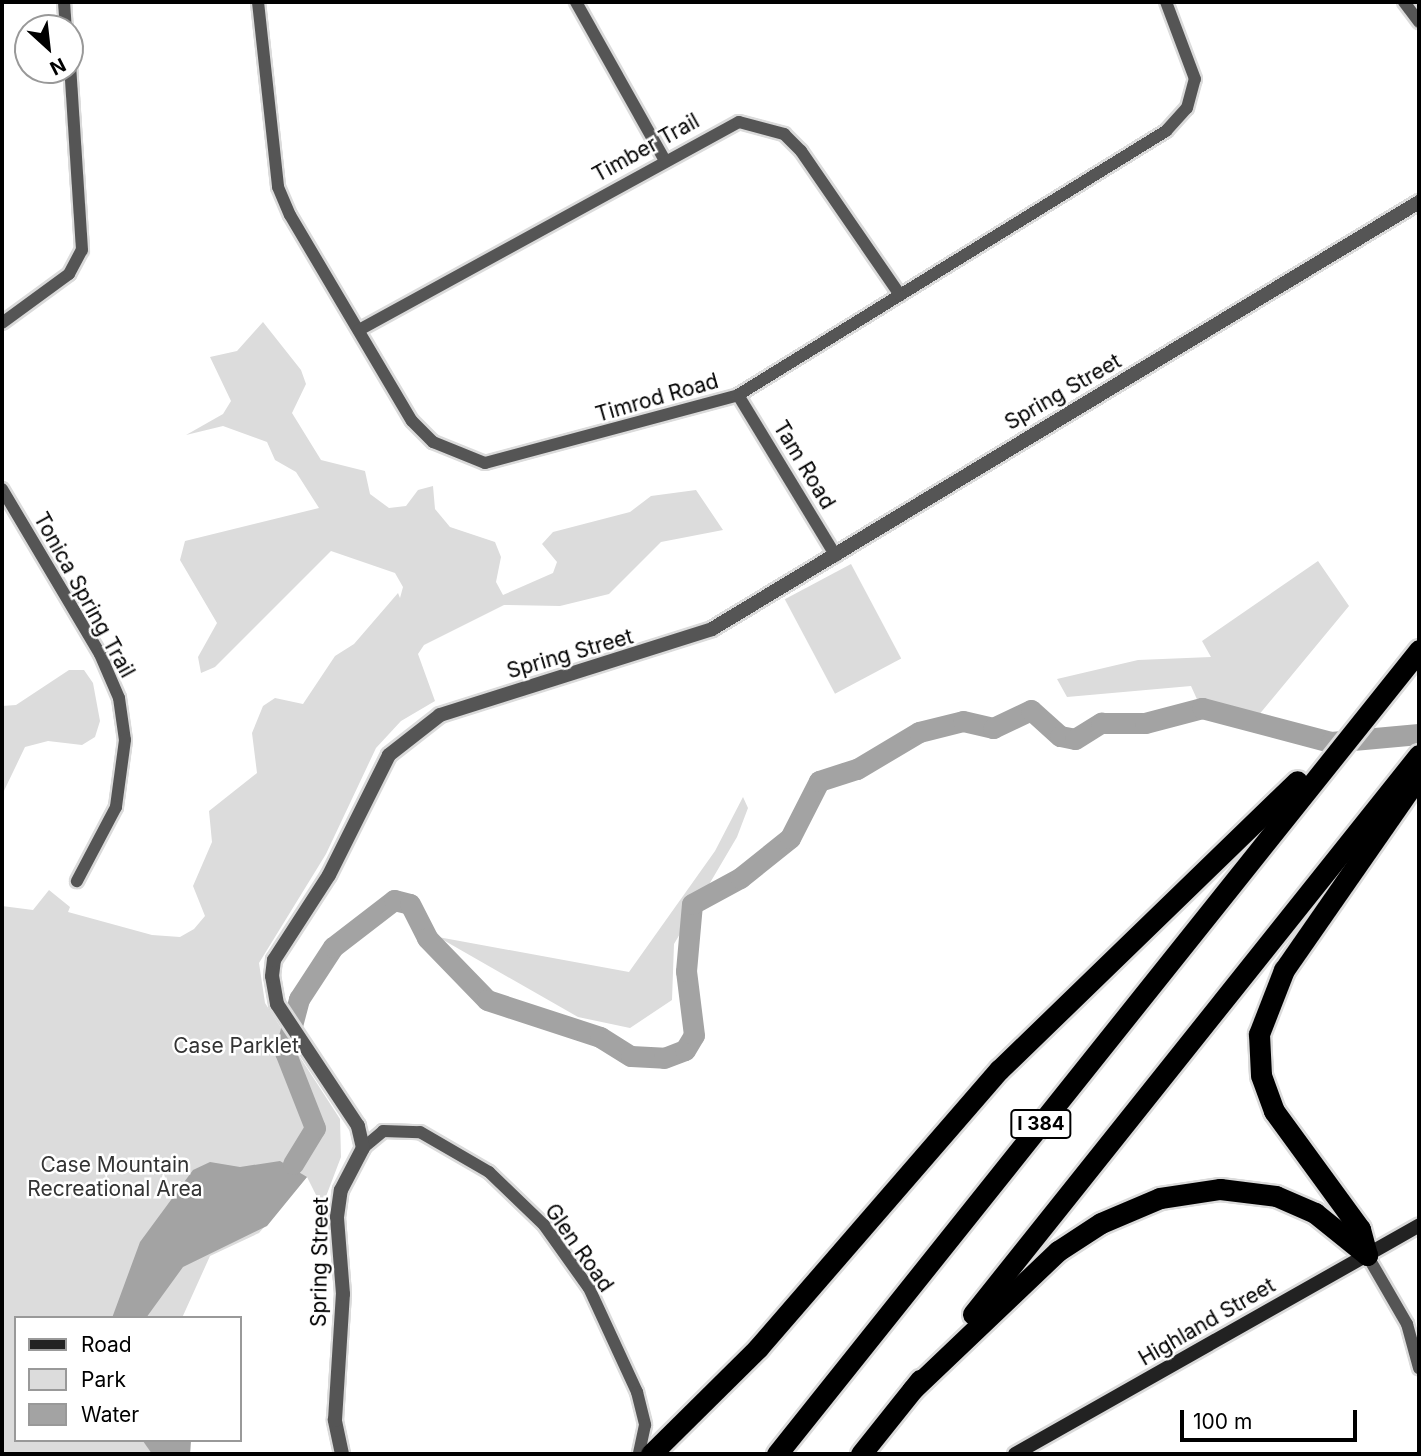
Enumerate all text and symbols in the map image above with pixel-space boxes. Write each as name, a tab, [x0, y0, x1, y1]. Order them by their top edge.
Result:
north arrow	[14, 14, 84, 84]
text: N	[46, 53, 70, 80]
street label: Timber Trail	[588, 108, 704, 188]
street label: Spring Street	[1000, 349, 1126, 435]
street label: Timrod Road	[593, 368, 721, 428]
street label: Tam Road	[768, 416, 840, 514]
street label: Tonica Spring Trail	[28, 508, 140, 682]
street label: Spring Street	[504, 624, 636, 684]
park label: Case Parklet	[173, 1033, 299, 1059]
road number: I 384	[1010, 1108, 1072, 1140]
park label: Case Mountain Recreational Area	[27, 1152, 203, 1202]
street label: Spring Street	[306, 1197, 334, 1327]
street label: Glen Road	[539, 1199, 619, 1297]
street label: Highland Street	[1134, 1273, 1280, 1371]
legend	[14, 1316, 242, 1442]
text: Road	[81, 1332, 132, 1357]
text: Park	[81, 1367, 126, 1392]
scale bar	[1183, 1396, 1360, 1440]
text: Water	[81, 1402, 139, 1427]
text: 100 m	[1193, 1409, 1252, 1434]

